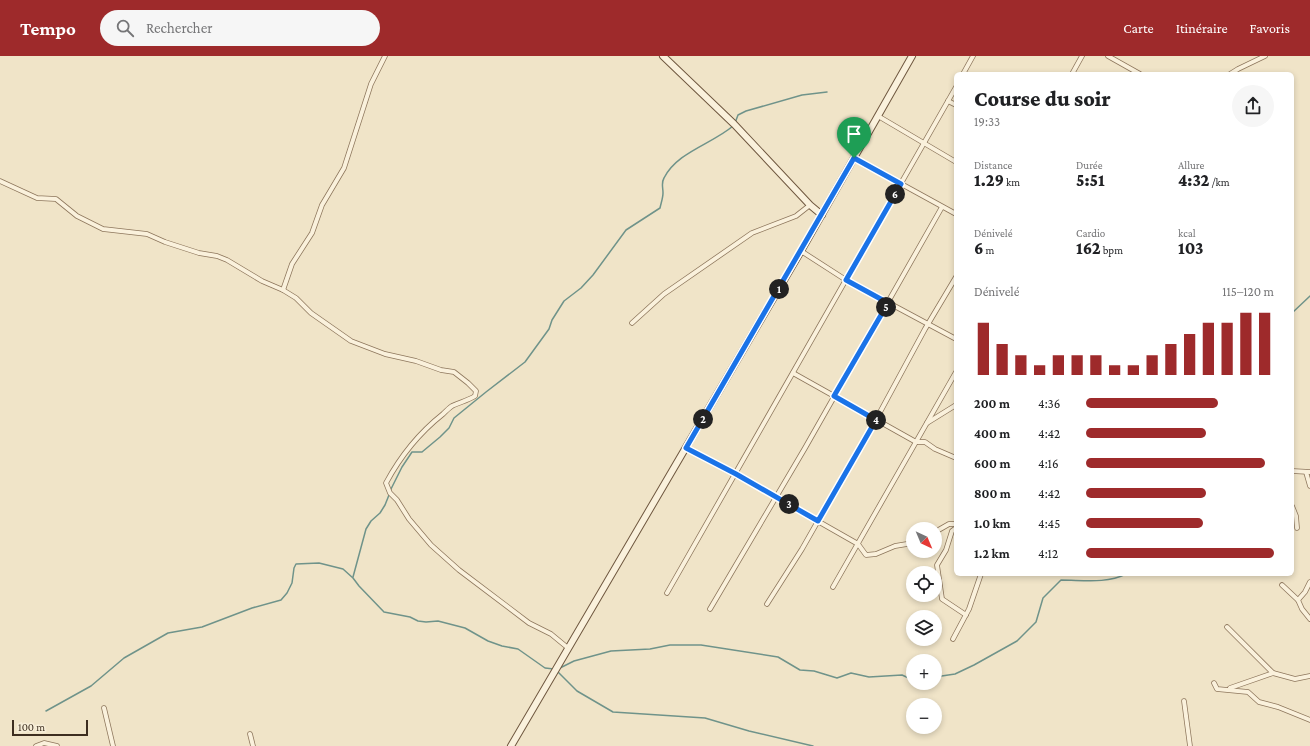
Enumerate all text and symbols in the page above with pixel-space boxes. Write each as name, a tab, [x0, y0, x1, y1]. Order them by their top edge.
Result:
search box	[100, 10, 380, 46]
icon: search	[114, 17, 136, 39]
text: Tempo	[20, 18, 76, 39]
text: Rechercher	[146, 20, 213, 36]
text: Carte	[1123, 20, 1154, 36]
text: Itinéraire	[1176, 20, 1228, 36]
text: Favoris	[1250, 20, 1290, 36]
button: share	[1232, 85, 1274, 127]
text: Course du soir	[974, 86, 1111, 111]
text: 19:33	[974, 114, 1000, 129]
pin	[837, 117, 871, 158]
icon: arrive	[843, 123, 865, 145]
text: Distance	[974, 159, 1012, 171]
text: Durée	[1076, 159, 1103, 171]
text: Allure	[1178, 159, 1204, 171]
text: 1.29	[974, 171, 1004, 190]
text: 5:51	[1076, 171, 1105, 190]
text: 4:32	[1178, 171, 1210, 190]
text: km	[1004, 176, 1020, 188]
text: /km	[1210, 176, 1230, 188]
pin: 6	[885, 184, 905, 204]
text: 6	[892, 188, 898, 200]
text: Dénivelé	[974, 227, 1012, 239]
text: Cardio	[1076, 227, 1105, 239]
text: kcal	[1178, 227, 1196, 239]
text: 6	[974, 239, 984, 258]
text: 162	[1076, 239, 1101, 258]
text: 103	[1178, 239, 1203, 258]
text: m	[984, 244, 994, 256]
text: bpm	[1101, 244, 1123, 256]
pin: 1	[769, 279, 789, 299]
text: 1	[777, 283, 781, 295]
text: Dénivelé	[974, 284, 1019, 299]
text: 115–120 m	[1222, 284, 1274, 299]
pin: 5	[876, 297, 896, 317]
text: 5	[883, 301, 889, 313]
text: 200 m	[974, 396, 1010, 411]
text: 4:36	[1038, 396, 1060, 411]
pin: 2	[693, 409, 713, 429]
pin: 4	[866, 410, 886, 430]
text: 2	[700, 413, 706, 425]
text: 4	[873, 414, 879, 426]
text: 400 m	[974, 426, 1010, 441]
text: 4:42	[1038, 426, 1060, 441]
text: 600 m	[974, 456, 1010, 471]
text: 4:16	[1038, 456, 1059, 471]
text: 800 m	[974, 486, 1011, 501]
text: 4:42	[1038, 486, 1060, 501]
pin: 3	[779, 494, 799, 514]
text: 3	[786, 498, 792, 510]
text: 1.0 km	[974, 516, 1011, 531]
text: 4:45	[1038, 516, 1060, 531]
north arrow	[906, 522, 942, 558]
map controls	[906, 522, 942, 734]
text: 1.2 km	[974, 546, 1010, 561]
text: 4:12	[1038, 546, 1058, 561]
button: locate	[906, 566, 942, 602]
button: layers	[906, 610, 942, 646]
button: +	[906, 654, 942, 690]
button: −	[906, 698, 942, 734]
scale bar	[12, 718, 88, 737]
text: 100 m	[18, 721, 45, 733]

